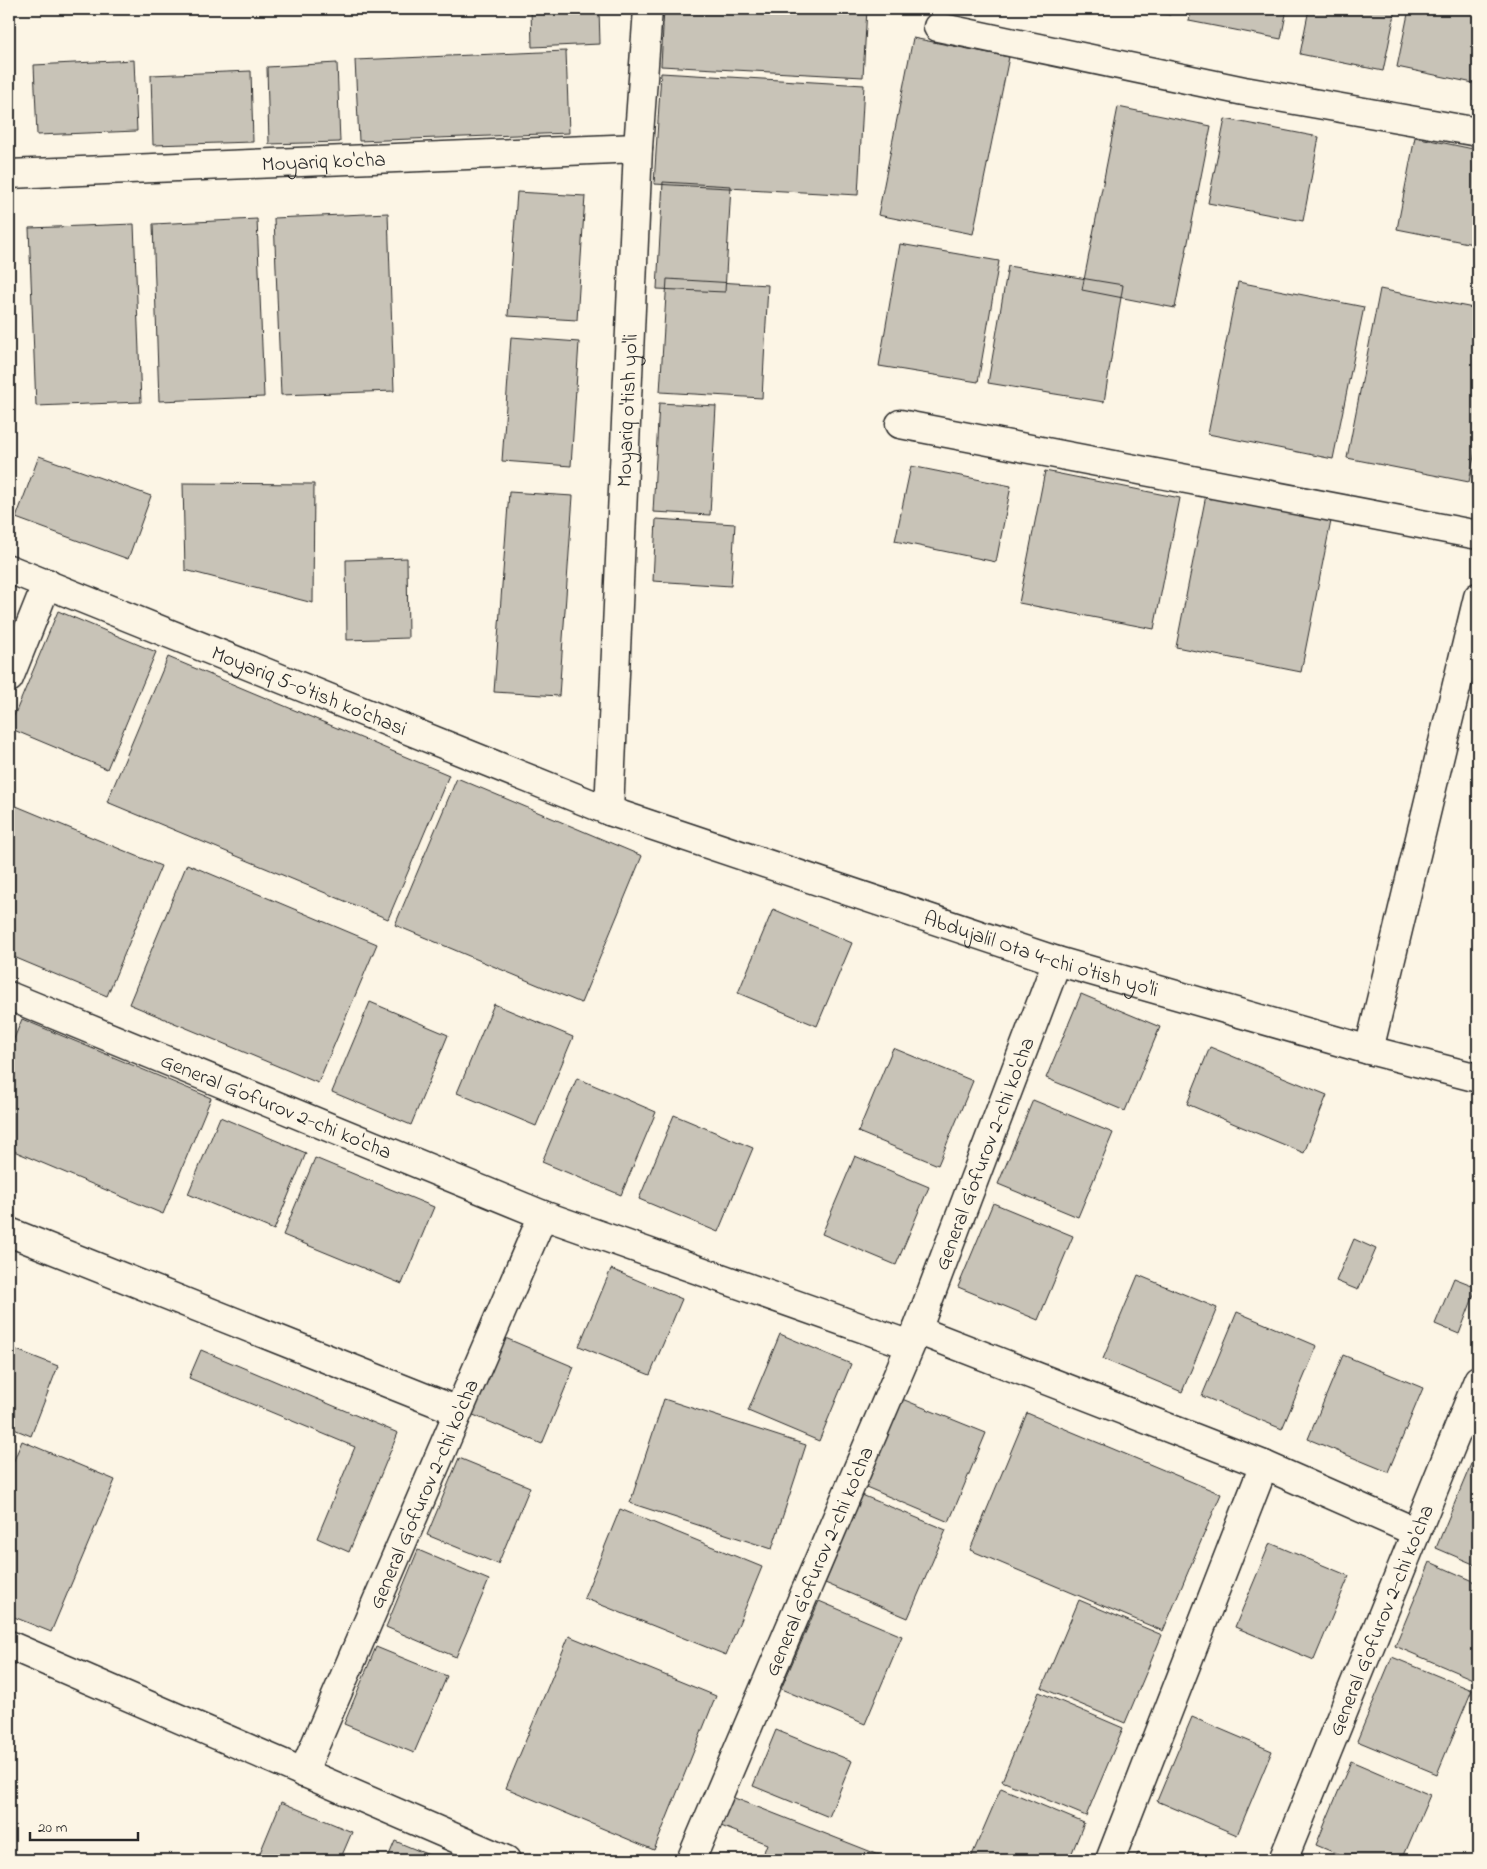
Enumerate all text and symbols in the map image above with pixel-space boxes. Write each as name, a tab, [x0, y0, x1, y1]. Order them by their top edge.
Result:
street label: Moyariq ko'cha	[261, 145, 386, 182]
street label: Moyariq o'tish yo'li	[610, 333, 648, 488]
street label: Moyariq 5-o'tish ko'chasi	[207, 639, 411, 745]
street label: Abdujalil Ota 4-chi o'tish yo'li	[919, 904, 1161, 1006]
street label: General G'ofurov 2-chi ko'cha	[928, 1033, 1044, 1275]
street label: General G'ofurov 2-chi ko'cha	[155, 1047, 396, 1168]
street label: General G'ofurov 2-chi ko'cha	[362, 1375, 488, 1614]
street label: General G'ofurov 2-chi ko'cha	[758, 1442, 883, 1682]
street label: General G'ofurov 2-chi ko'cha	[1322, 1501, 1443, 1741]
scale bar	[30, 1809, 138, 1841]
text: 20 m	[38, 1817, 68, 1839]

